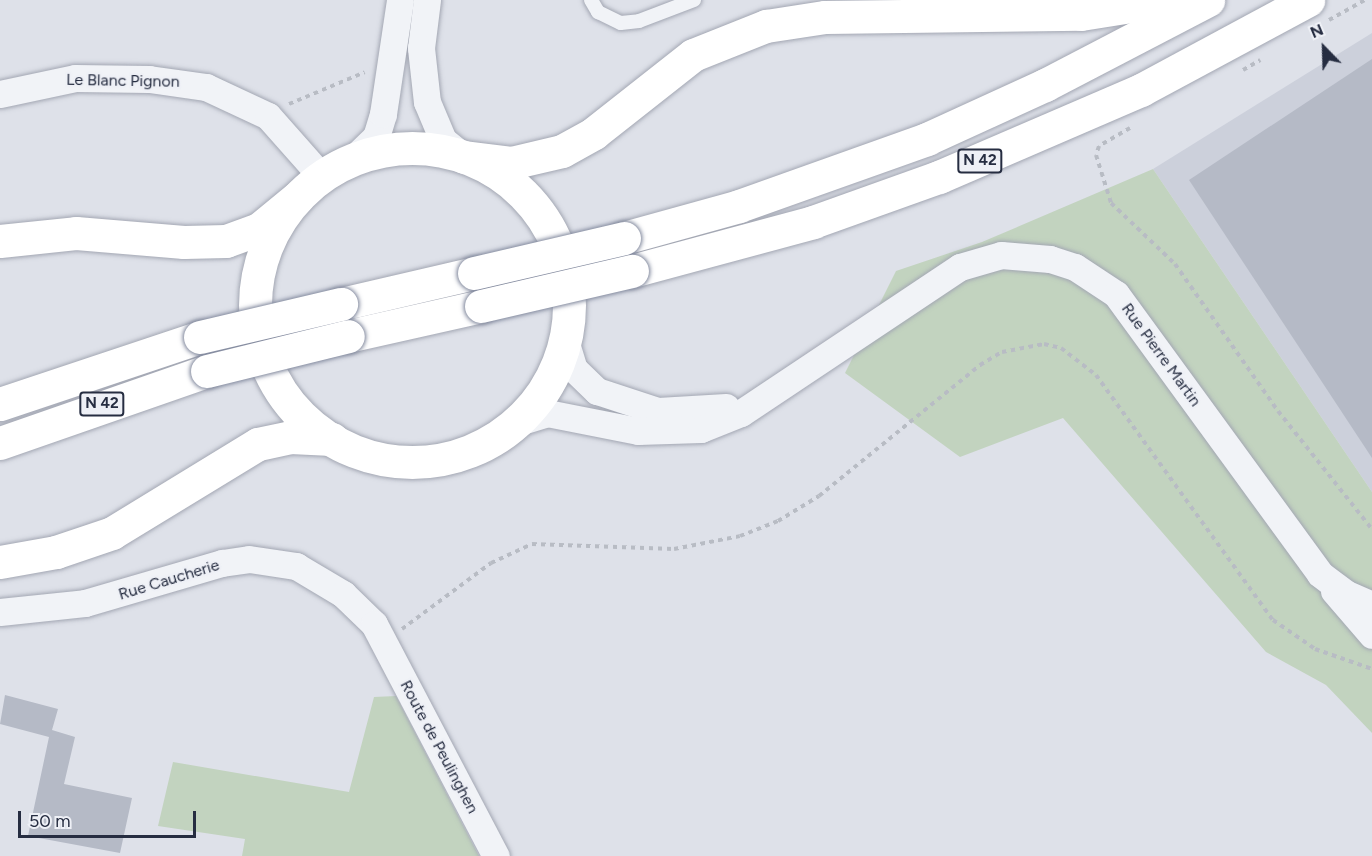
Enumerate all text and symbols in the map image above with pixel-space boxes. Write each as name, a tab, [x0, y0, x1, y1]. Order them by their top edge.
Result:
north arrow	[1294, 18, 1354, 78]
text: N	[1307, 20, 1326, 42]
street label: Le Blanc Pignon	[66, 70, 180, 92]
road number: N 42	[956, 149, 1004, 173]
street label: Rue Pierre Martin	[1117, 300, 1205, 410]
road number: N 42	[78, 392, 126, 416]
street label: Rue Caucherie	[116, 556, 222, 604]
street label: Route de Peulinghen	[396, 677, 482, 817]
scale bar	[21, 799, 200, 837]
text: 50 m	[29, 810, 71, 832]

